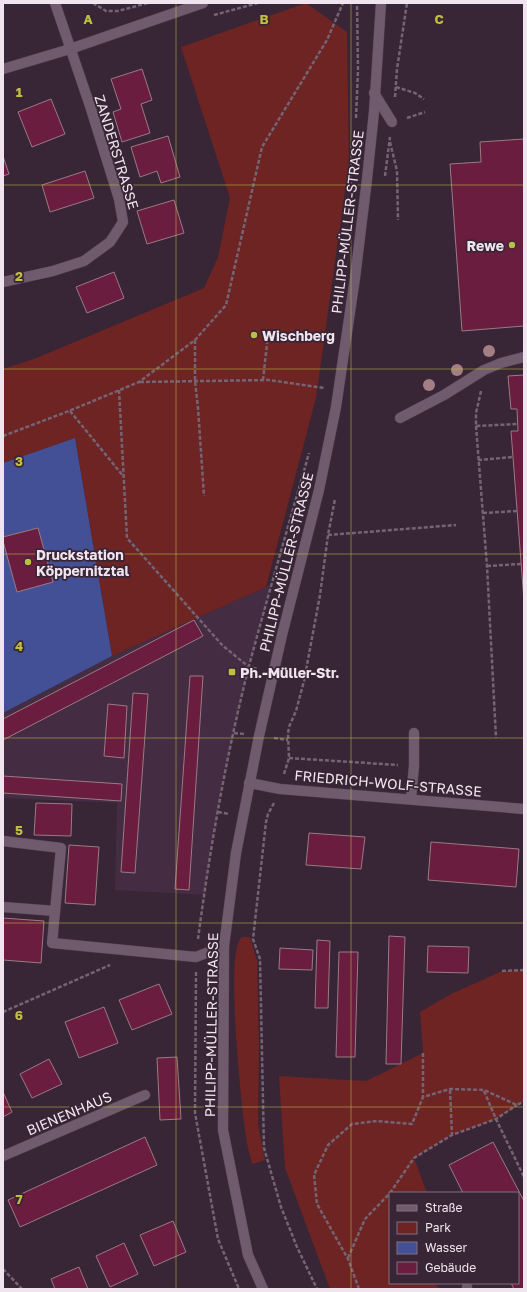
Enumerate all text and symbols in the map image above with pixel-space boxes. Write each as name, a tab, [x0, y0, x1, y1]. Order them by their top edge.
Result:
text: A	[83, 11, 93, 27]
text: B	[259, 11, 269, 27]
text: C	[434, 11, 444, 27]
text: 1	[16, 84, 23, 100]
street label: ZANDERSTRASSE	[91, 93, 143, 211]
street label: PHILIPP-MÜLLER-STRASSE	[327, 129, 367, 315]
place label: Rewe	[466, 237, 504, 254]
marker: Rewe	[507, 240, 517, 250]
text: 2	[15, 268, 23, 284]
place label: Wischberg	[262, 327, 335, 344]
marker: Wischberg	[249, 330, 259, 340]
text: 3	[15, 453, 23, 469]
street label: PHILIPP-MÜLLER-STRASSE	[255, 470, 317, 654]
place label: Druckstation Köppernitztal	[36, 546, 129, 579]
marker: Druckstation Köppernitztal	[23, 557, 33, 567]
text: 4	[15, 638, 23, 654]
place label: Ph.-Müller-Str.	[240, 664, 339, 681]
marker: Ph.-Müller-Str.	[227, 667, 237, 677]
street label: FRIEDRICH-WOLF-STRASSE	[294, 766, 482, 800]
text: 5	[15, 822, 23, 838]
street label: PHILIPP-MÜLLER-STRASSE	[201, 933, 221, 1117]
text: 6	[15, 1007, 23, 1023]
street label: BIENENHAUS	[24, 1087, 114, 1139]
text: 7	[15, 1191, 23, 1207]
legend	[389, 1192, 519, 1284]
text: Straße	[425, 1200, 463, 1215]
text: Park	[425, 1220, 451, 1235]
text: Wasser	[425, 1240, 468, 1255]
text: Gebäude	[425, 1260, 476, 1275]

